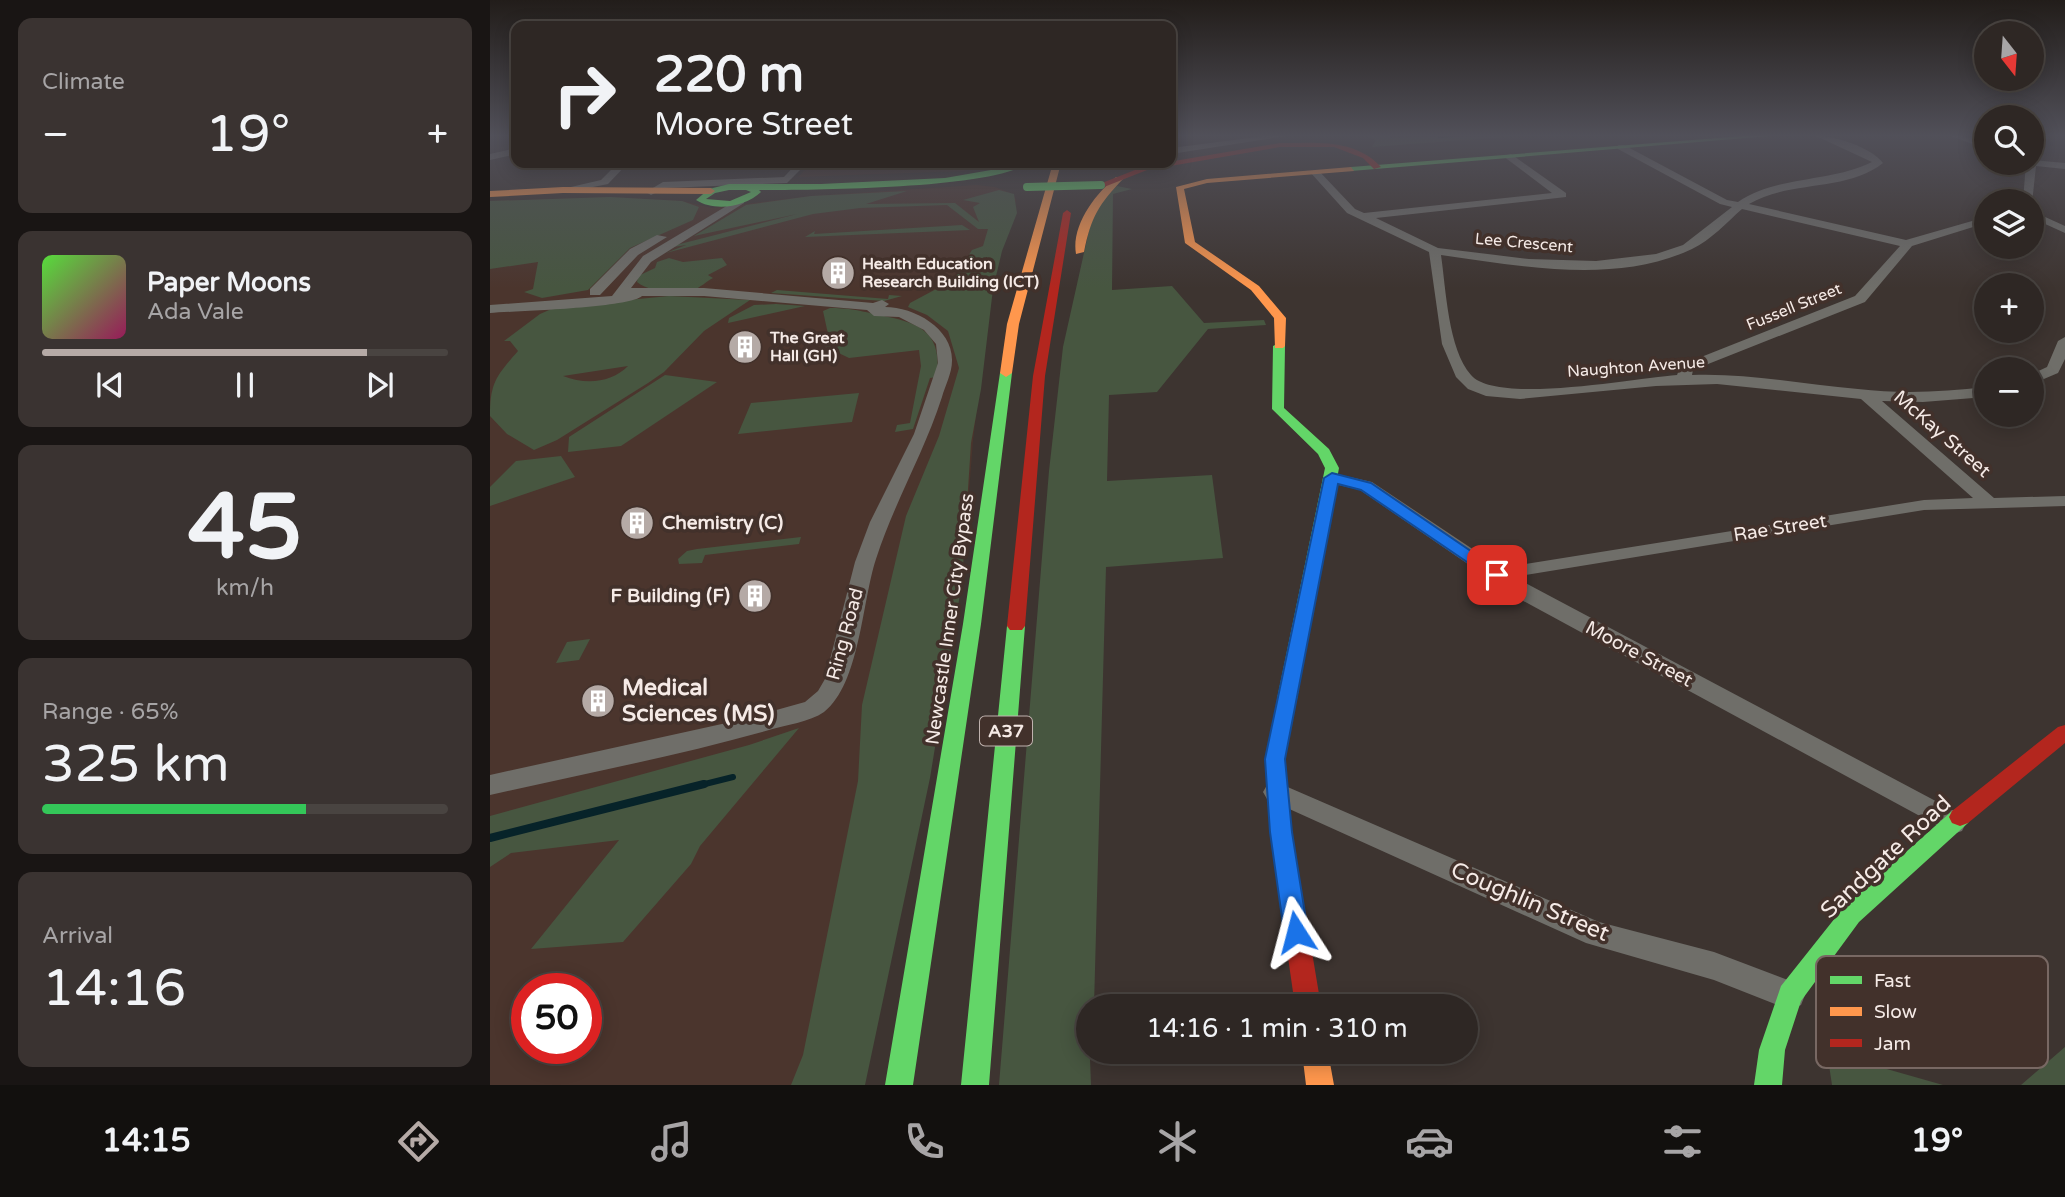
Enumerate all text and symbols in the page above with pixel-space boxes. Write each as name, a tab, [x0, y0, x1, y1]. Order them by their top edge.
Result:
north arrow	[1974, 21, 2044, 91]
map controls	[1974, 21, 2044, 427]
text: 220 m	[654, 46, 804, 105]
icon: right	[539, 49, 630, 140]
text: Climate	[42, 68, 125, 96]
text: 19°	[205, 103, 290, 166]
button: search	[1974, 105, 2044, 175]
text: Moore Street	[654, 106, 853, 144]
text: −	[42, 112, 69, 158]
text: +	[427, 112, 448, 158]
button: layers	[1974, 189, 2044, 259]
street label: Lee Crescent	[1474, 229, 1574, 257]
building icon: Health Education Research Building (ICT)	[819, 254, 857, 292]
place label: Health Education Research Building (ICT)	[862, 254, 1039, 292]
text: Paper Moons	[147, 267, 311, 298]
button: +	[1974, 273, 2044, 343]
street label: Fussell Street	[1743, 279, 1845, 335]
text: Ada Vale	[147, 298, 244, 326]
building icon: The Great Hall (GH)	[726, 328, 764, 366]
place label: The Great Hall (GH)	[769, 328, 845, 366]
street label: Naughton Avenue	[1566, 352, 1706, 382]
button: −	[1974, 357, 2044, 427]
icon: previous	[91, 366, 129, 404]
icon: pause	[226, 366, 264, 404]
icon: next	[361, 366, 399, 404]
street label: McKay Street	[1889, 386, 1995, 482]
text: 45	[188, 473, 302, 583]
street label: Newcastle Inner City Bypass	[921, 492, 979, 746]
building icon: Chemistry (C)	[618, 504, 656, 542]
street label: Rae Street	[1732, 510, 1828, 546]
place label: Chemistry (C)	[662, 512, 783, 535]
pin	[1467, 545, 1527, 605]
icon: arrive	[1478, 556, 1516, 594]
text: km/h	[216, 574, 274, 602]
building icon: F Building (F)	[736, 577, 774, 615]
place label: F Building (F)	[610, 585, 730, 608]
street label: Ring Road	[822, 586, 868, 682]
street label: Moore Street	[1582, 617, 1696, 691]
place label: Medical Sciences (MS)	[622, 674, 775, 728]
building icon: Medical Sciences (MS)	[579, 682, 617, 720]
text: Range · 65%	[42, 698, 178, 726]
road number: A37	[980, 716, 1032, 746]
text: 325 km	[42, 733, 230, 796]
street label: Sandgate Road	[1815, 789, 1957, 925]
street label: Coughlin Street	[1447, 856, 1614, 948]
position arrow	[1259, 895, 1333, 969]
text: Arrival	[42, 922, 113, 950]
legend	[1816, 956, 2048, 1068]
text: 14:16	[42, 957, 186, 1020]
text: Fast	[1874, 970, 1911, 992]
speed limit sign: 50	[511, 973, 602, 1064]
text: Slow	[1874, 1001, 1917, 1023]
text: 14:16 · 1 min · 310 m	[1146, 1013, 1408, 1044]
text: Jam	[1874, 1033, 1911, 1055]
icon: directions	[394, 1117, 443, 1166]
icon: music	[647, 1117, 696, 1166]
icon: phone	[900, 1117, 949, 1166]
icon: climate	[1153, 1117, 1202, 1166]
icon: car	[1405, 1117, 1454, 1166]
icon: filters	[1658, 1117, 1707, 1166]
text: 14:15	[102, 1122, 191, 1160]
text: 19°	[1911, 1122, 1963, 1160]

